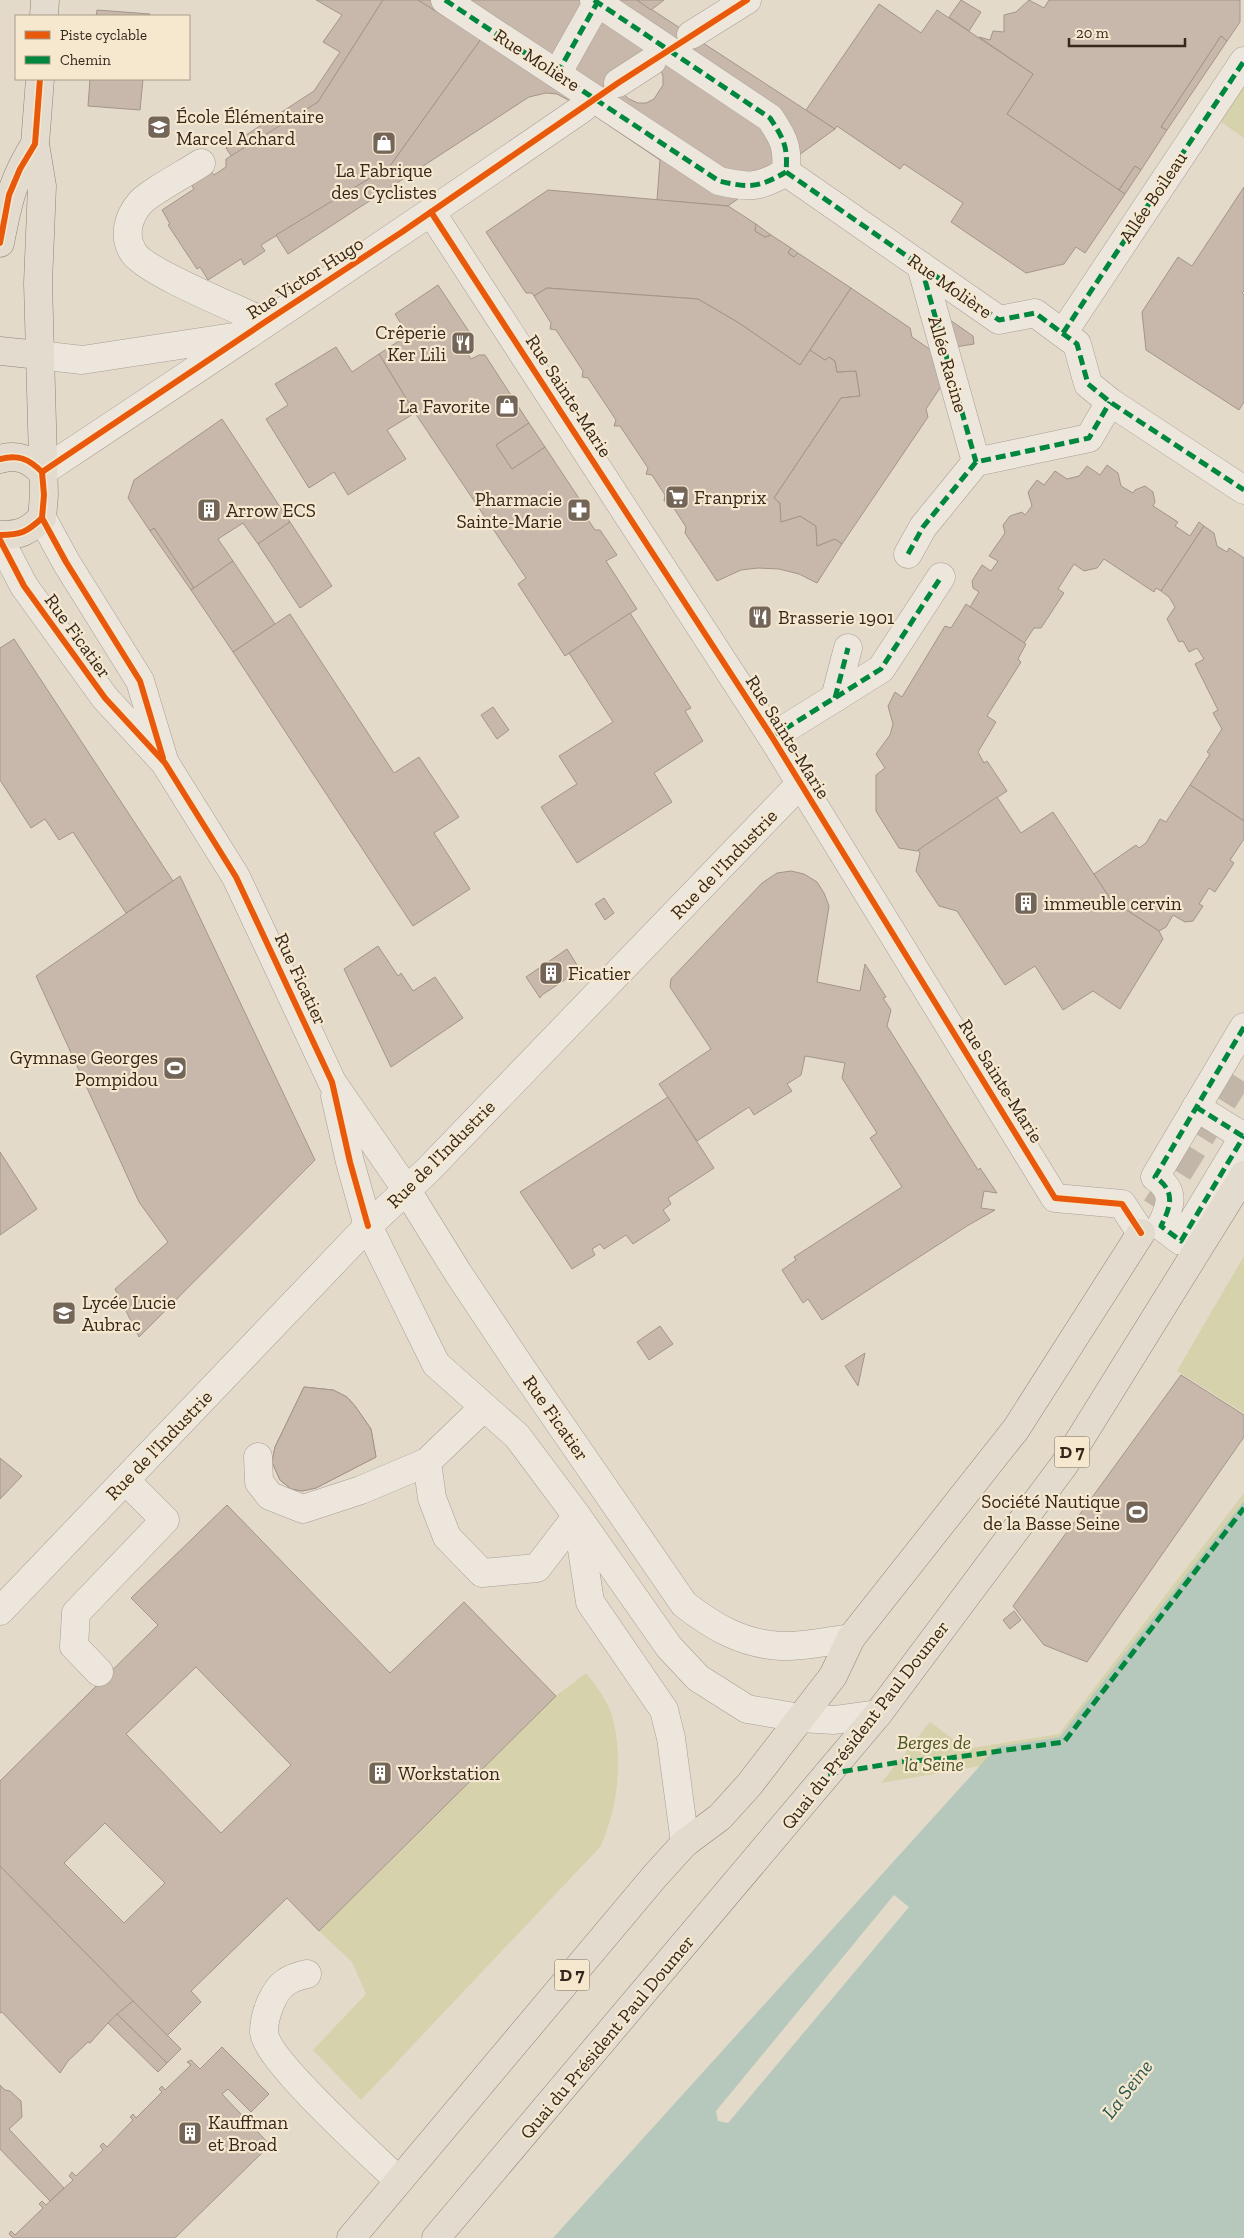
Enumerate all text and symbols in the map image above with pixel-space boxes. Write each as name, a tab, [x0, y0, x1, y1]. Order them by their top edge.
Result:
legend	[15, 15, 190, 80]
scale bar	[1069, 15, 1185, 47]
street label: Rue Molière	[490, 24, 584, 96]
text: 20 m	[1076, 24, 1109, 42]
text: Piste cyclable	[60, 26, 147, 44]
text: Chemin	[60, 51, 111, 69]
place label: École Élémentaire Marcel Achard	[176, 105, 324, 150]
school or university icon: École Élémentaire Marcel Achard	[146, 114, 172, 140]
shop icon: La Fabrique des Cyclistes	[371, 130, 397, 156]
street label: Allée Boileau	[1114, 147, 1192, 247]
place label: La Fabrique des Cyclistes	[331, 159, 437, 204]
street label: Rue Victor Hugo	[242, 232, 368, 324]
street label: Rue Molière	[903, 248, 997, 324]
street label: Allée Racine	[923, 313, 973, 415]
place label: Crêperie Ker Lili	[375, 321, 446, 366]
restaurant icon: Crêperie Ker Lili	[450, 330, 476, 356]
street label: Rue Sainte-Marie	[521, 331, 617, 462]
shop icon: La Favorite	[494, 393, 520, 419]
place label: La Favorite	[399, 395, 490, 418]
supermarket icon: Franprix	[664, 484, 690, 510]
place label: Franprix	[694, 486, 766, 509]
place label: Pharmacie Sainte-Marie	[456, 488, 562, 533]
building icon: Arrow ECS	[196, 497, 222, 523]
pharmacy icon: Pharmacie Sainte-Marie	[566, 497, 592, 523]
place label: Arrow ECS	[226, 499, 316, 522]
street label: Rue Ficatier	[40, 589, 116, 683]
restaurant icon: Brasserie 1901	[747, 604, 773, 630]
place label: Brasserie 1901	[778, 606, 894, 629]
street label: Rue Sainte-Marie	[741, 671, 835, 803]
street label: Rue de l'Industrie	[666, 804, 782, 924]
building icon: immeuble cervin	[1013, 890, 1039, 916]
place label: immeuble cervin	[1044, 892, 1182, 915]
street label: Rue Ficatier	[270, 929, 332, 1029]
building icon: Ficatier	[538, 960, 564, 986]
place label: Ficatier	[568, 962, 631, 985]
street label: Rue Sainte-Marie	[954, 1015, 1048, 1147]
place label: Gymnase Georges Pompidou	[10, 1046, 158, 1091]
sports icon: Gymnase Georges Pompidou	[162, 1055, 188, 1081]
street label: Rue de l'Industrie	[382, 1095, 500, 1213]
place label: Lycée Lucie Aubrac	[82, 1291, 176, 1336]
school or university icon: Lycée Lucie Aubrac	[51, 1300, 77, 1326]
street label: Rue Ficatier	[518, 1371, 594, 1465]
street label: Rue de l'Industrie	[101, 1385, 217, 1505]
road number: D 7	[1054, 1436, 1090, 1468]
place label: Société Nautique de la Basse Seine	[981, 1490, 1120, 1535]
sports icon: Société Nautique de la Basse Seine	[1124, 1499, 1150, 1525]
street label: Quai du Président Paul Doumer	[776, 1616, 954, 1834]
park label: Berges de la Seine	[897, 1731, 971, 1776]
building icon: Workstation	[367, 1760, 393, 1786]
place label: Workstation	[398, 1762, 500, 1785]
street label: Quai du Président Paul Doumer	[515, 1930, 699, 2144]
road number: D 7	[554, 1960, 590, 1990]
water label: La Seine	[1096, 2055, 1158, 2123]
place label: Kauffman et Broad	[208, 2111, 288, 2156]
building icon: Kauffman et Broad	[177, 2120, 203, 2146]

